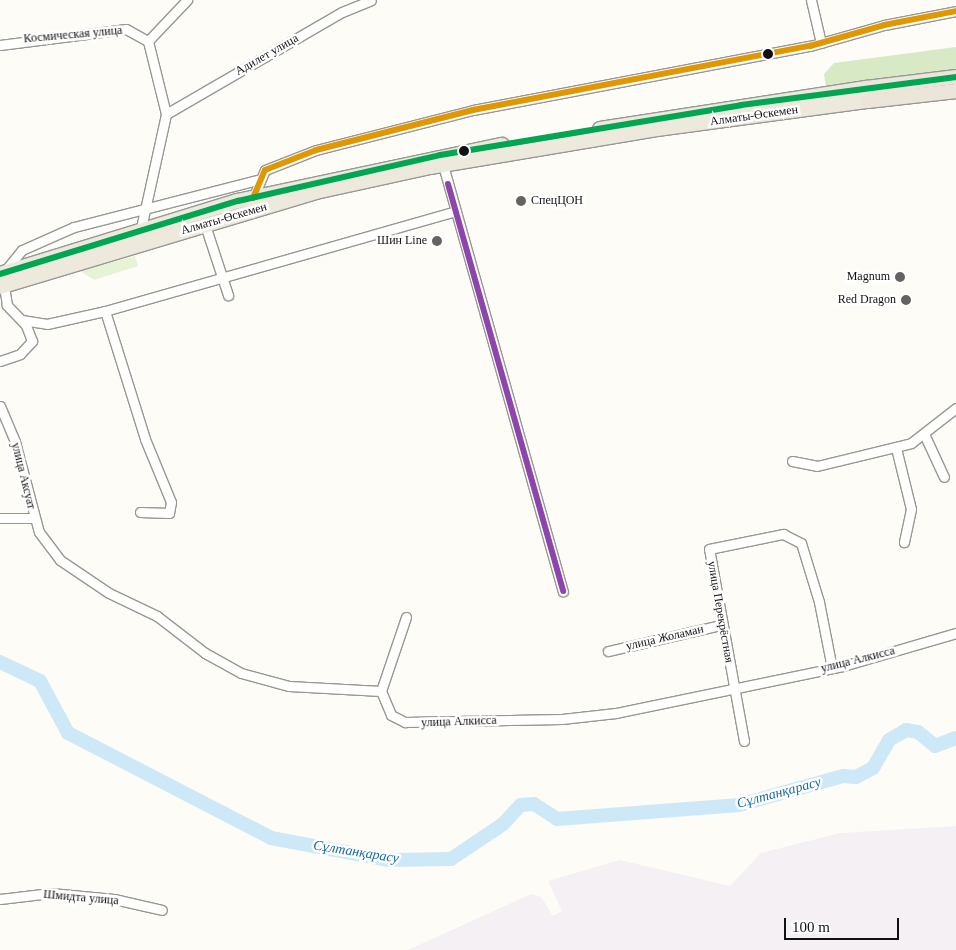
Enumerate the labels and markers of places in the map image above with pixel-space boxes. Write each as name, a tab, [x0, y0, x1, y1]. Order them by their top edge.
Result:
unlabelled marker	[763, 49, 773, 59]
unlabelled marker	[459, 146, 469, 156]
place label: СпецЦОН	[531, 194, 583, 208]
marker: СпецЦОН	[515, 195, 527, 207]
place label: Шин Line	[377, 234, 427, 248]
marker: Шин Line	[431, 235, 443, 247]
place label: Magnum	[847, 270, 890, 284]
marker: Magnum	[894, 271, 906, 283]
place label: Red Dragon	[838, 293, 896, 307]
marker: Red Dragon	[900, 294, 912, 306]

